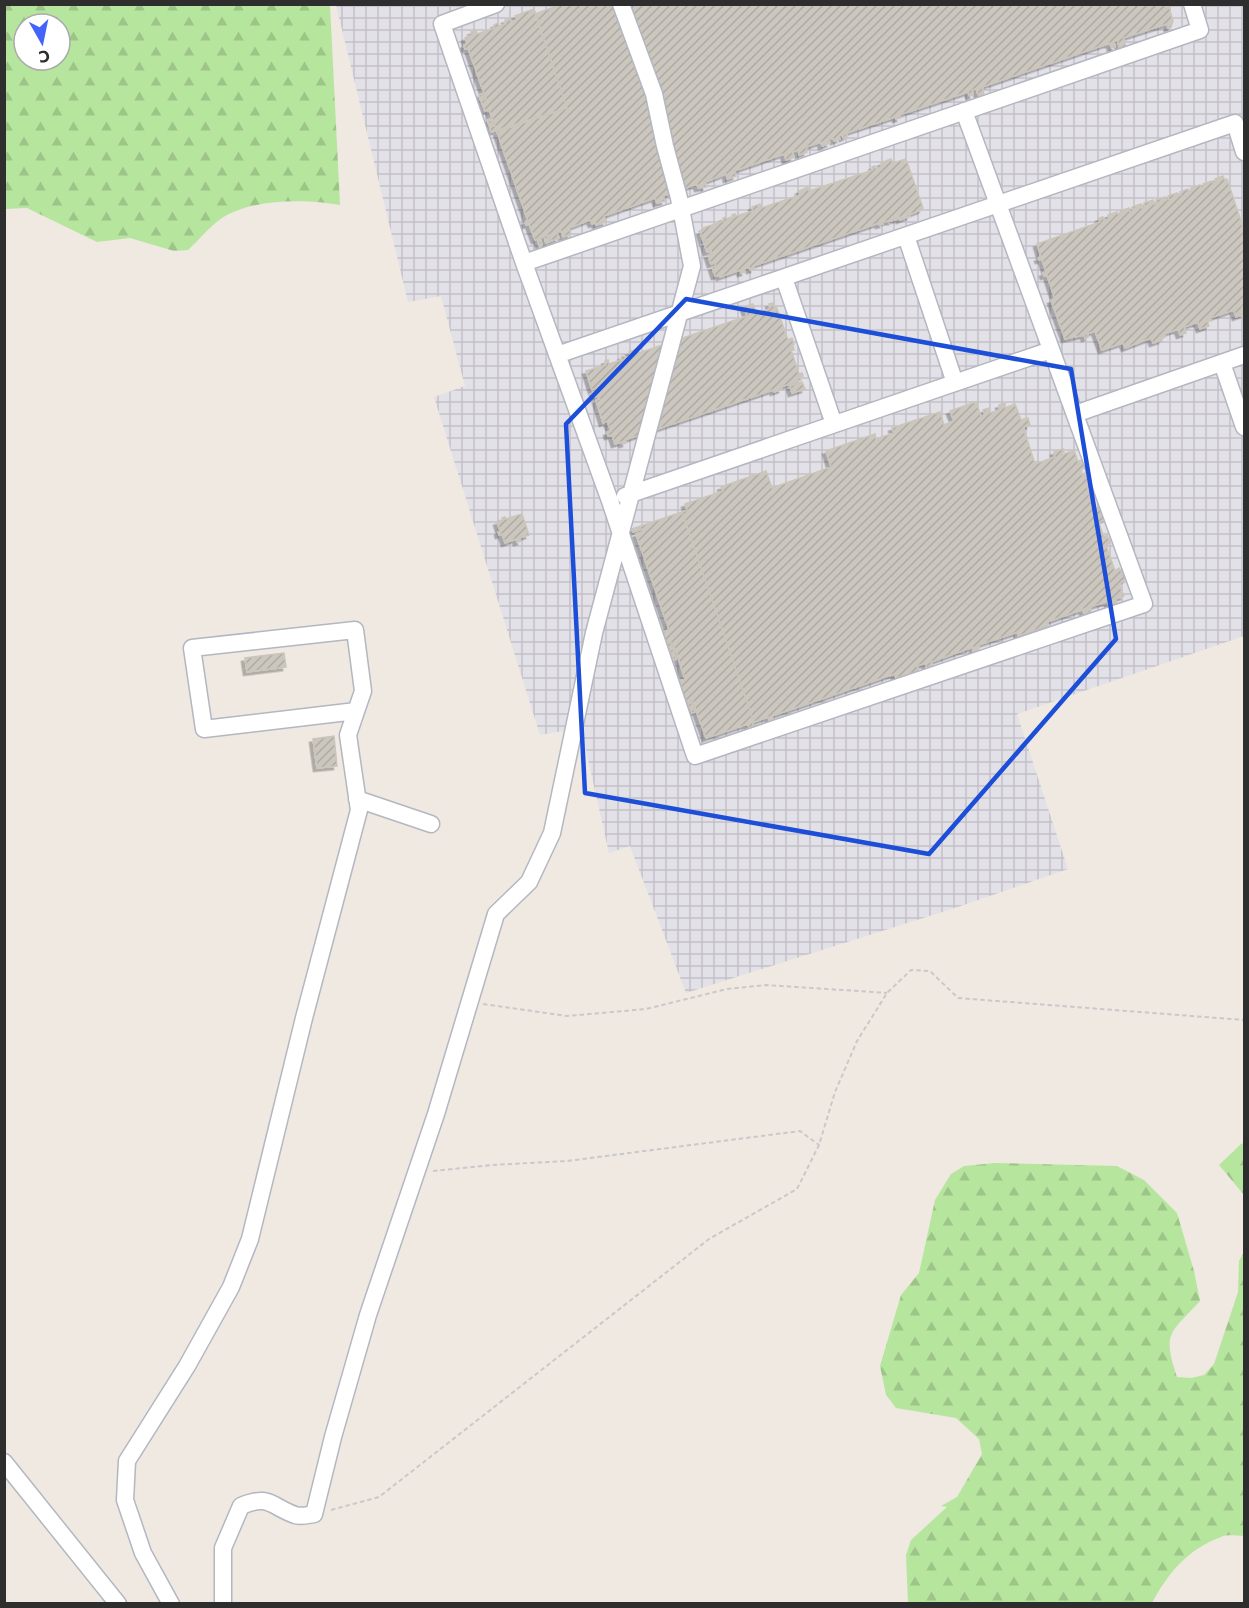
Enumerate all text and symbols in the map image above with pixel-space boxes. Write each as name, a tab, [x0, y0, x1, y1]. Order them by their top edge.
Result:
north arrow	[12, 12, 72, 72]
text: С	[37, 47, 51, 68]

